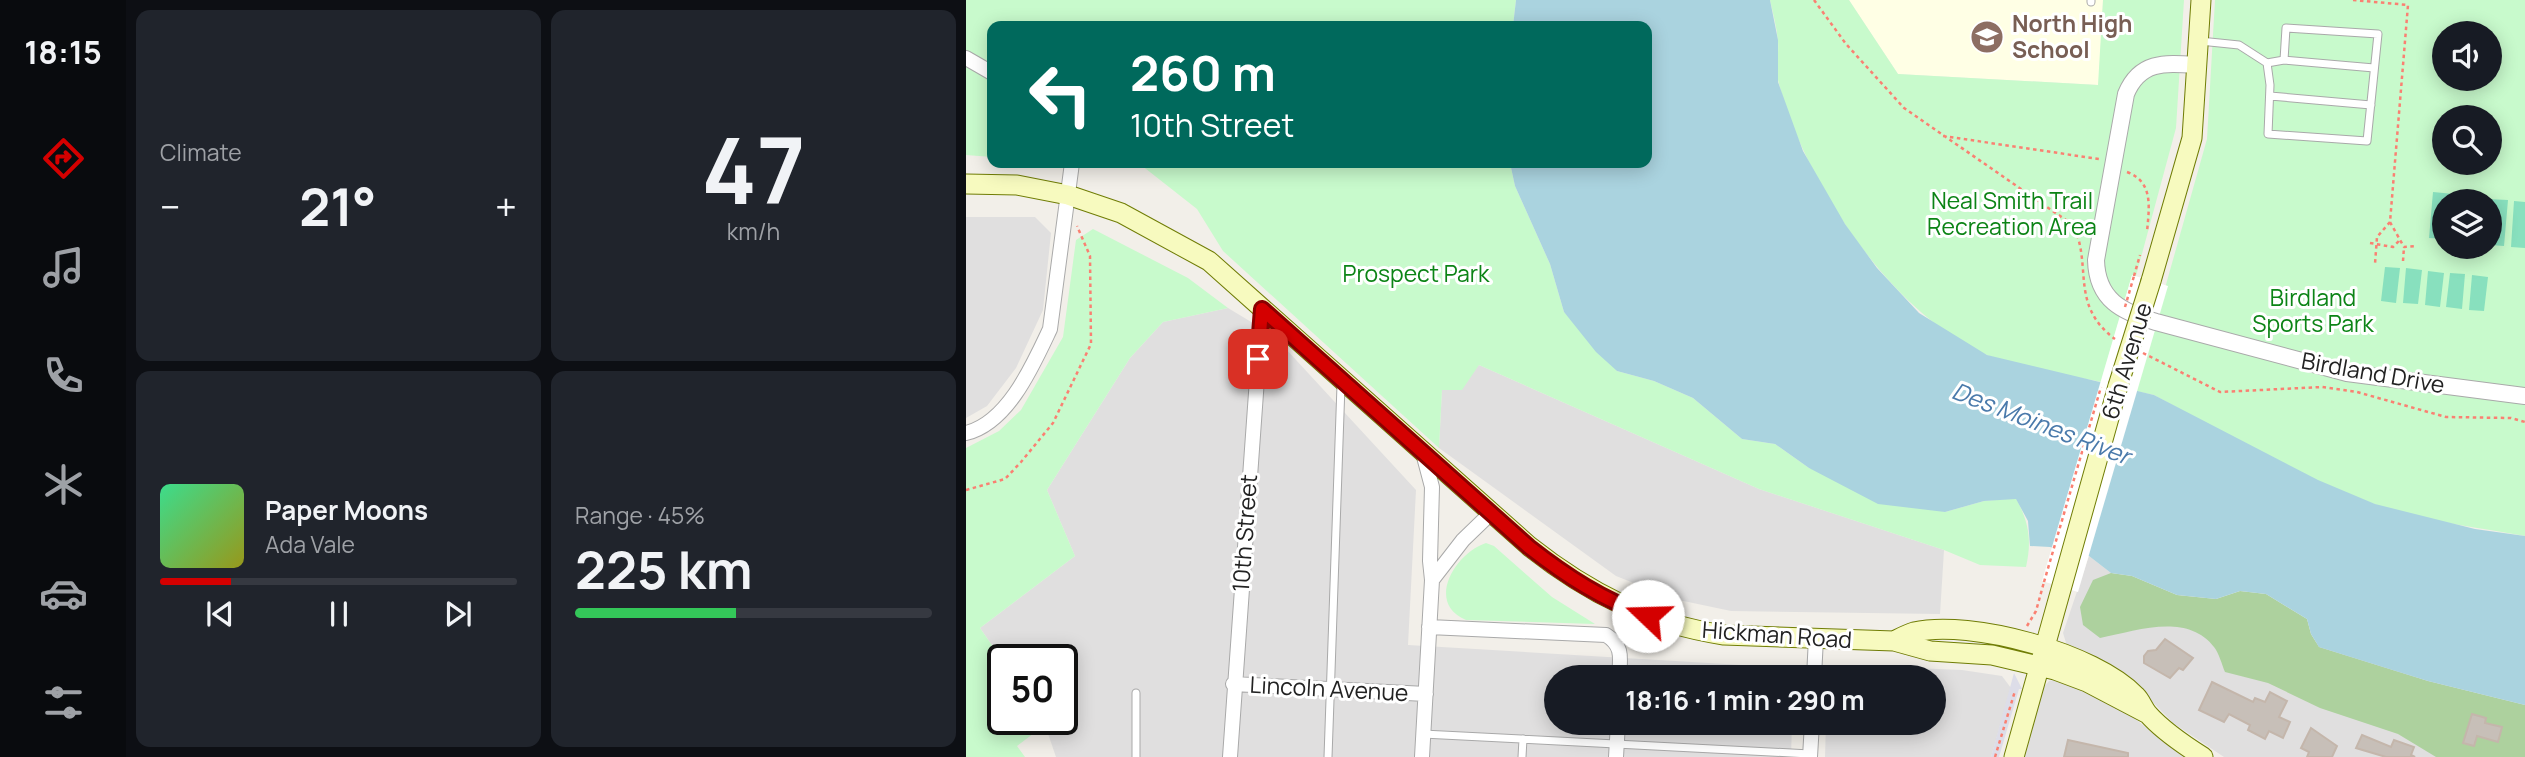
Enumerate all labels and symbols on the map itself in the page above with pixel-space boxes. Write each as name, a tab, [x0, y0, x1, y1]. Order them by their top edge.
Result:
place label: North High School	[2012, 7, 2132, 65]
school or university icon: North High School	[1968, 18, 2006, 56]
park label: Neal Smith Trail Recreation Area	[1927, 184, 2097, 242]
park label: Prospect Park	[1343, 257, 1490, 289]
park label: Birdland Sports Park	[2252, 281, 2374, 339]
street label: 6th Avenue	[2093, 298, 2159, 423]
pin	[1228, 329, 1288, 389]
street label: Birdland Drive	[2299, 344, 2447, 400]
water label: Des Moines River	[1948, 373, 2138, 473]
street label: 10th Street	[1224, 473, 1264, 593]
position arrow	[1611, 579, 1685, 653]
street label: Hickman Road	[1701, 613, 1853, 655]
speed limit sign: 50	[987, 644, 1078, 735]
street label: Lincoln Avenue	[1249, 668, 1409, 708]

